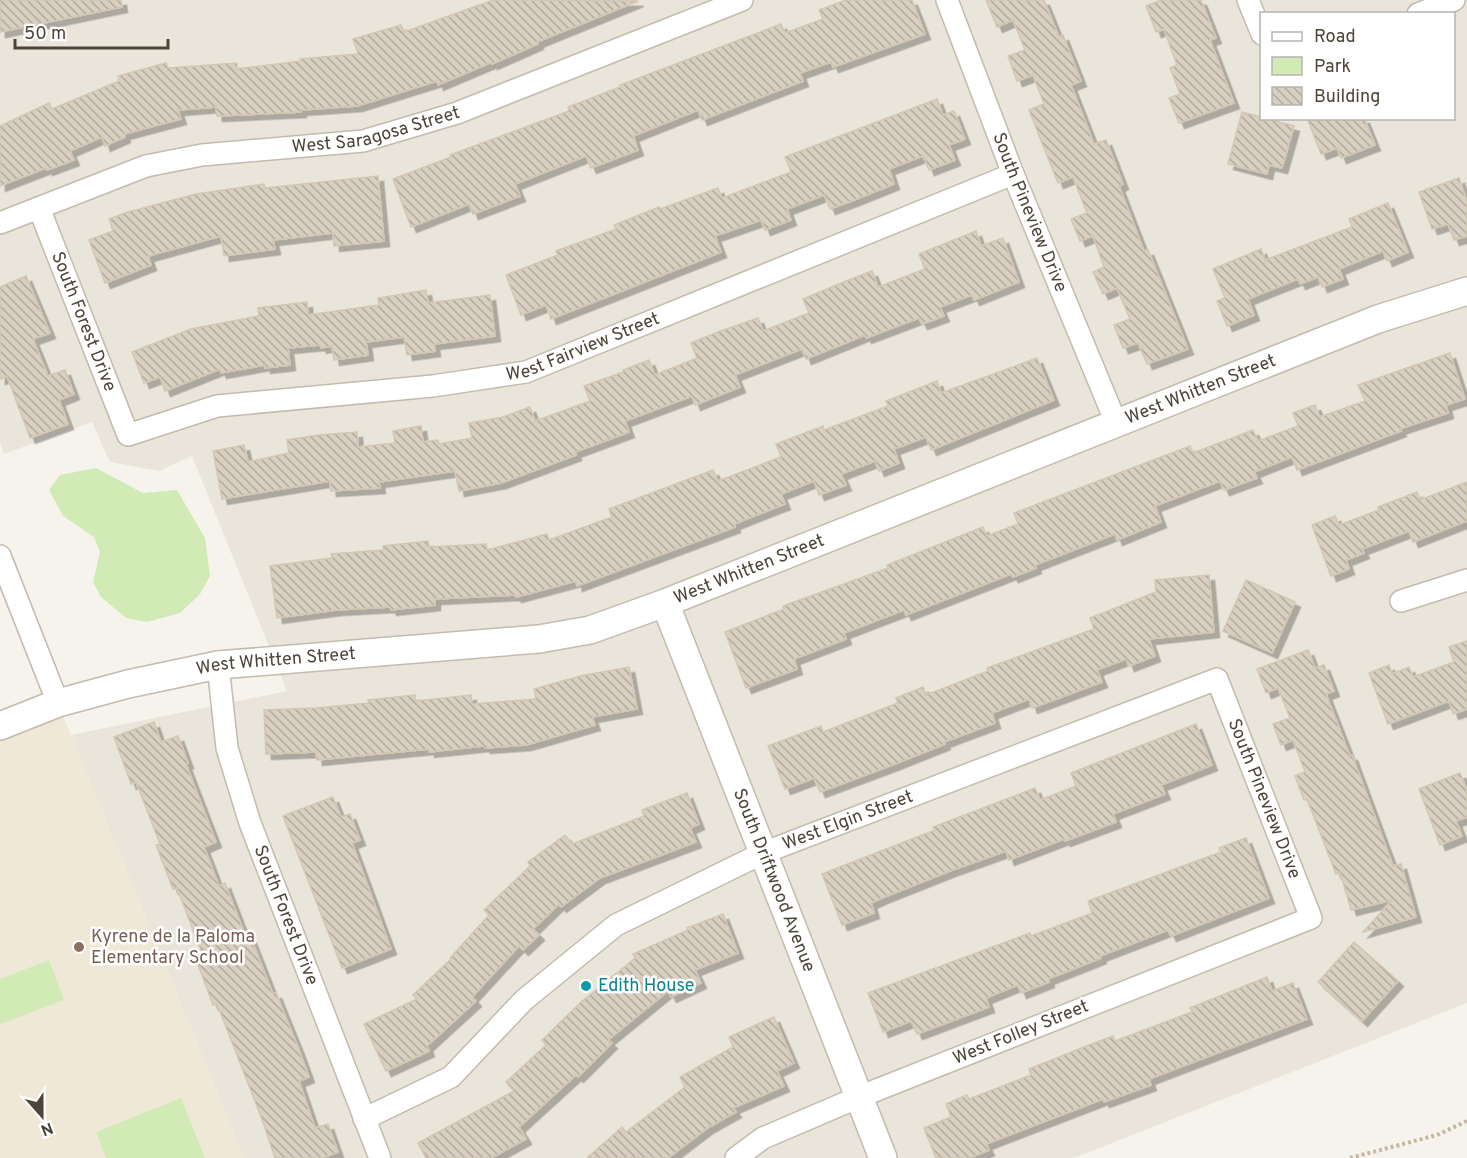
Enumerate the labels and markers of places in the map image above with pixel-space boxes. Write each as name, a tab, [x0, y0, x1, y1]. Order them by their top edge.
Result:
place label: Kyrene de la Paloma Elementary School	[91, 926, 255, 970]
marker: Kyrene de la Paloma Elementary School	[72, 940, 86, 954]
place label: Edith House	[598, 975, 694, 998]
marker: Edith House	[579, 979, 593, 993]

